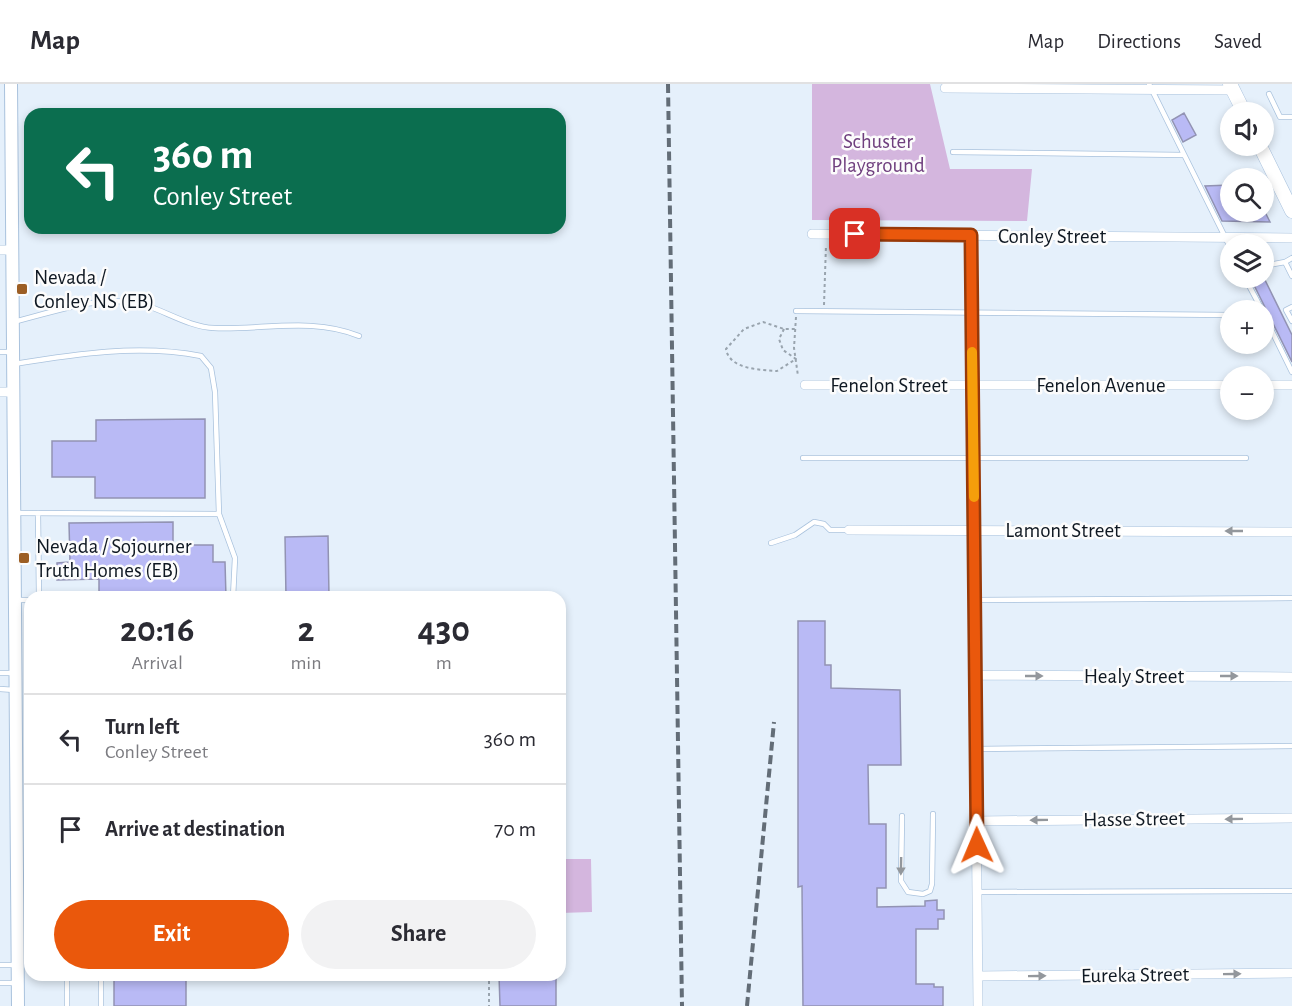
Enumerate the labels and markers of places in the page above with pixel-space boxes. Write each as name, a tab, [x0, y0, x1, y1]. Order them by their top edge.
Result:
pin	[829, 208, 880, 259]
place label: Nevada / Conley NS (EB)	[34, 267, 154, 312]
marker: Nevada / Conley NS (EB)	[15, 282, 29, 296]
place label: Nevada / Sojourner Truth Homes (EB)	[36, 536, 192, 581]
marker: Nevada / Sojourner Truth Homes (EB)	[17, 551, 31, 565]

